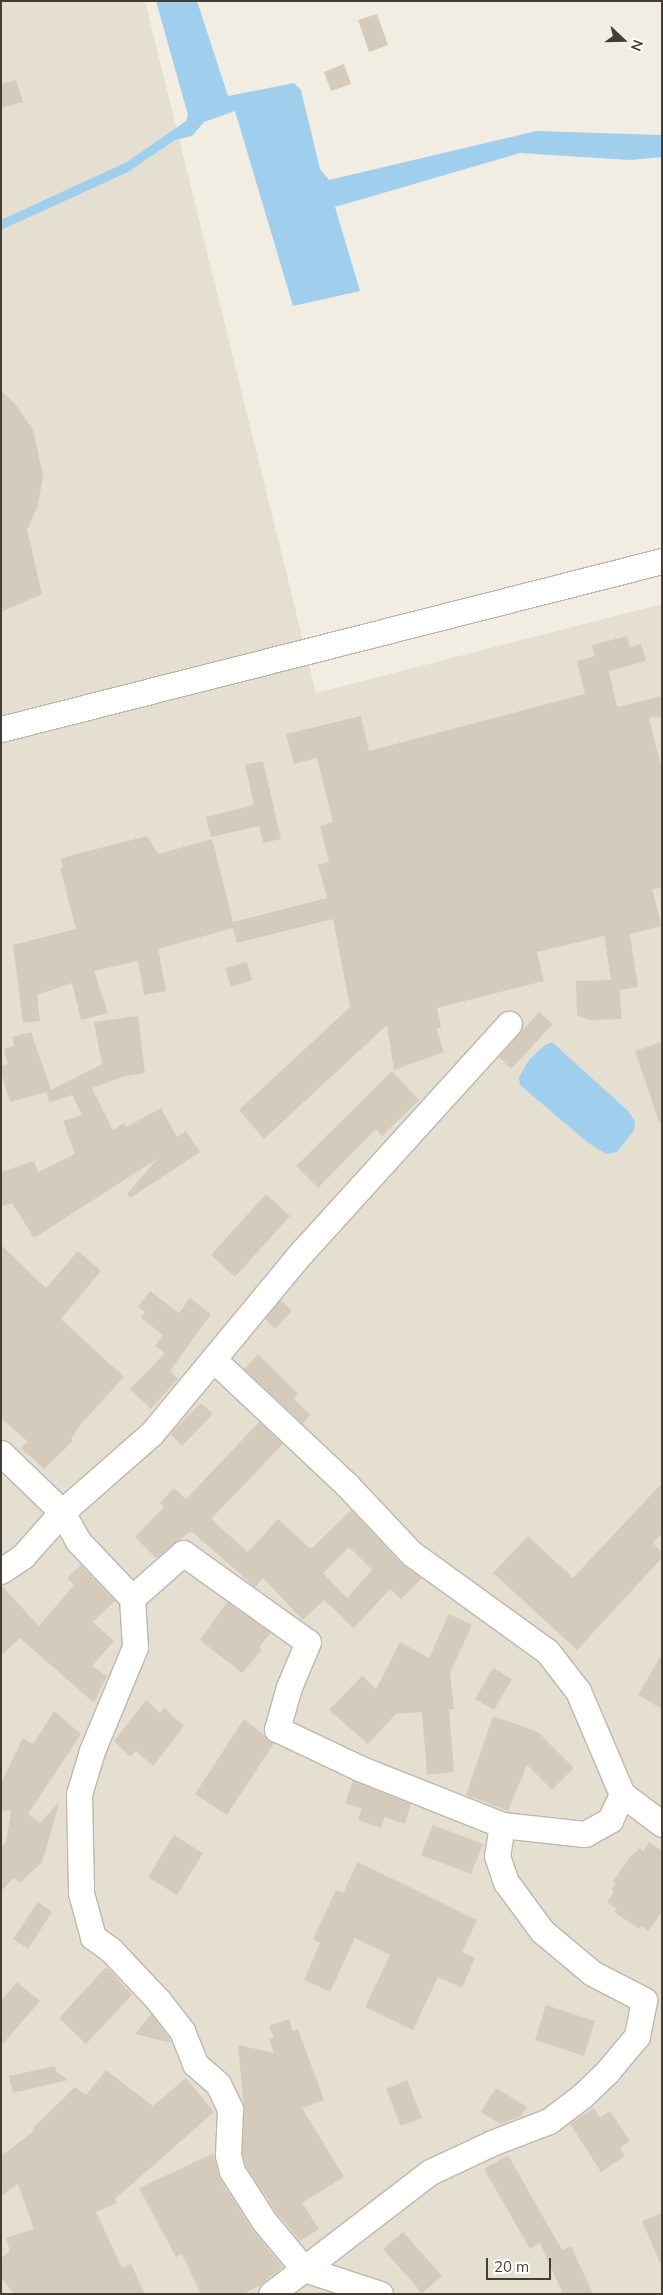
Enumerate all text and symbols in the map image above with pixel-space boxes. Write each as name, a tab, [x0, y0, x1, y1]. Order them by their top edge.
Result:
north arrow	[598, 15, 648, 65]
text: N	[627, 37, 647, 54]
scale bar	[488, 2248, 553, 2280]
text: 20 m	[494, 2257, 529, 2276]

